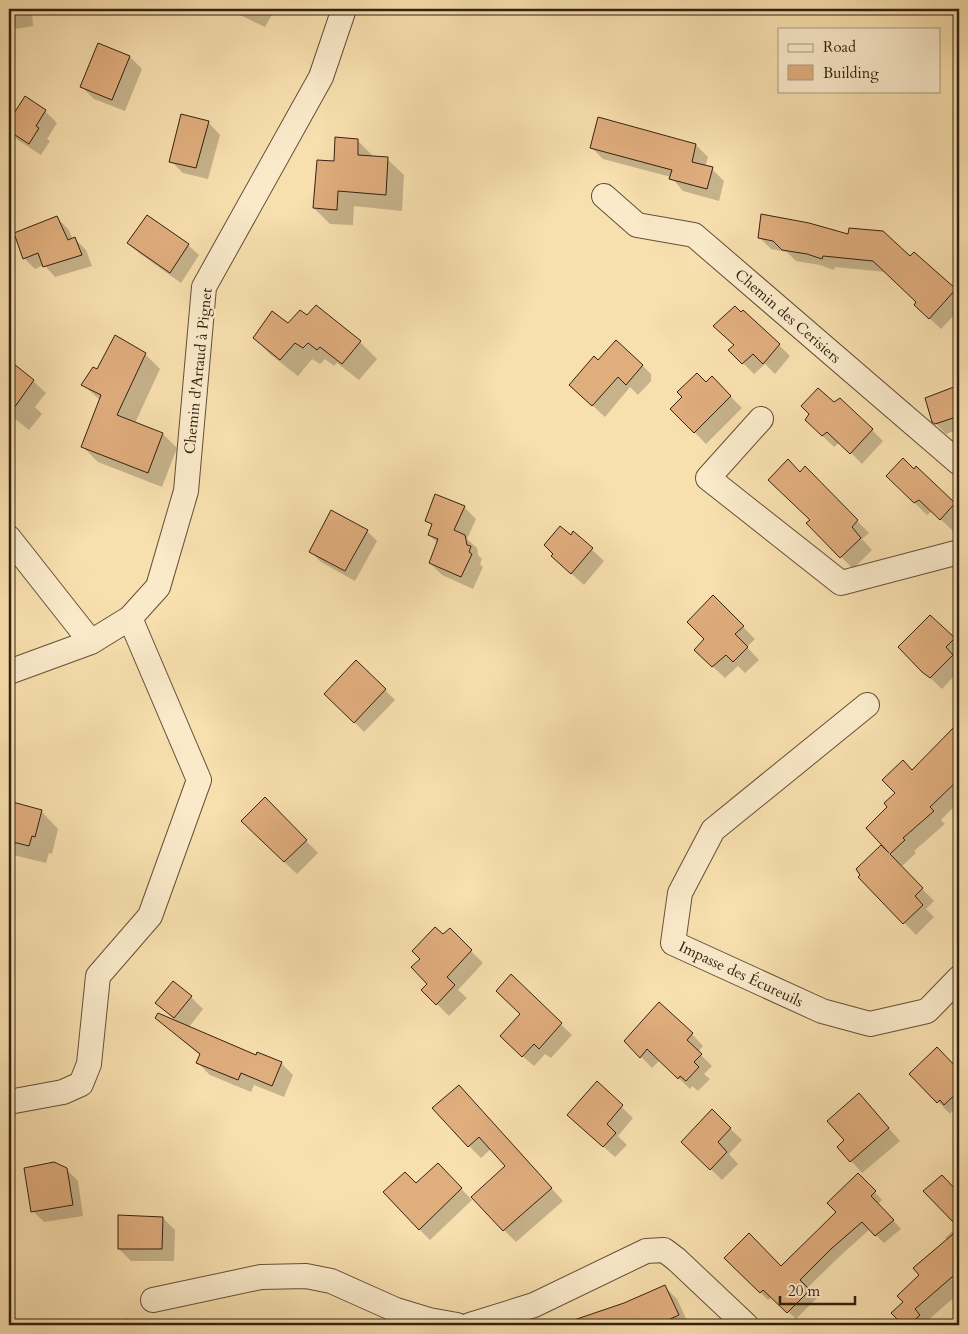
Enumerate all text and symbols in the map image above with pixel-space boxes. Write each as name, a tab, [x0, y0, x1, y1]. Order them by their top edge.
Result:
legend	[778, 28, 940, 92]
text: Road	[823, 37, 856, 57]
text: Building	[823, 63, 879, 83]
street label: Chemin des Cerisiers	[731, 264, 845, 368]
street label: Chemin d'Artaud à Pignet	[179, 287, 217, 455]
street label: Impasse des Écureuils	[676, 936, 806, 1012]
scale bar	[780, 1274, 856, 1306]
text: 20 m	[788, 1281, 820, 1301]

